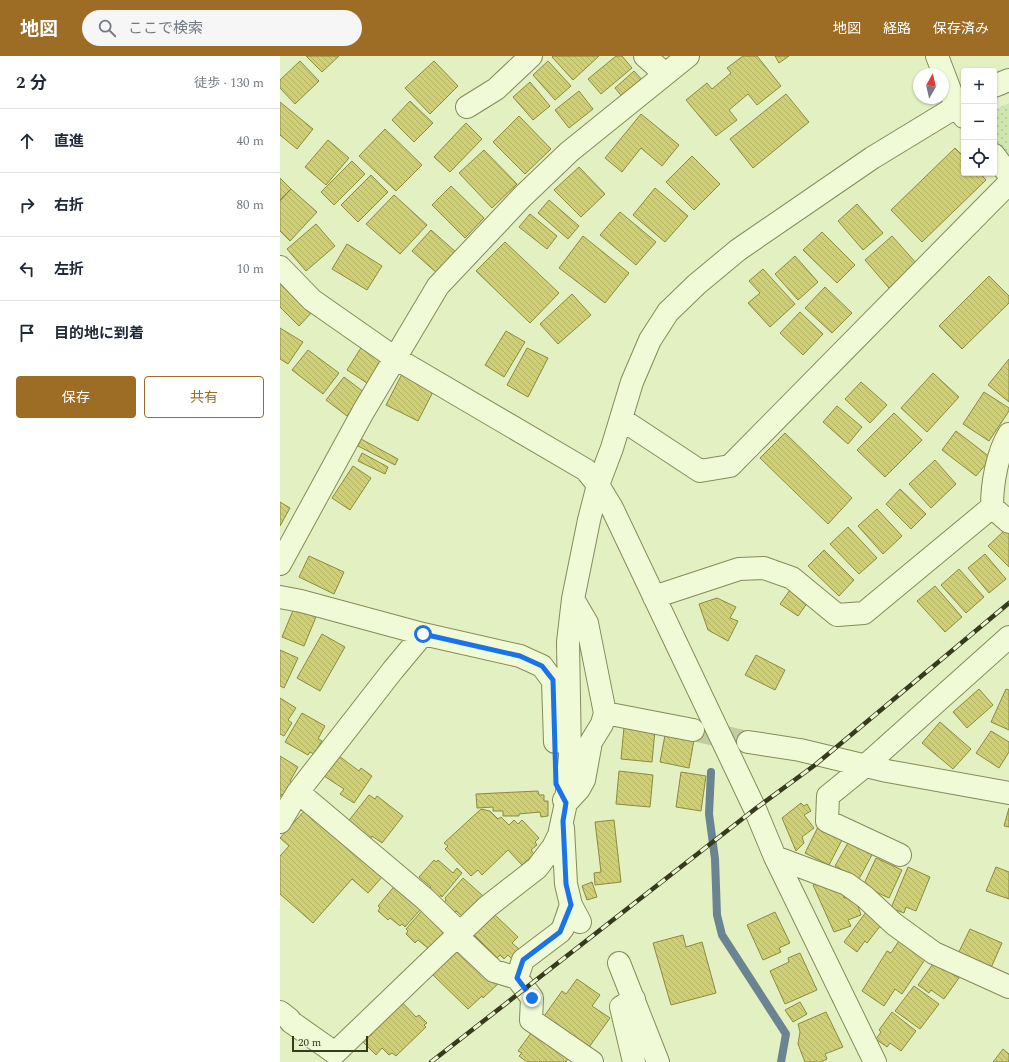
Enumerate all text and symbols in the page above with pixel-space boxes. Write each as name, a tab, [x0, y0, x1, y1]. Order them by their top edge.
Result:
search box	[82, 10, 362, 46]
text: 地図	[20, 15, 58, 44]
icon: search	[96, 17, 118, 39]
text: ここで検索	[128, 17, 203, 40]
text: 地図	[833, 18, 861, 39]
text: 経路	[883, 18, 911, 39]
text: 保存済み	[933, 18, 989, 39]
north arrow	[913, 68, 949, 104]
map controls	[961, 68, 997, 176]
button: +	[961, 68, 997, 104]
text: 2 分	[16, 70, 47, 96]
text: 徒歩 · 130 m	[194, 73, 264, 93]
button: −	[961, 104, 997, 140]
icon: ahead	[16, 130, 38, 152]
text: 直進	[54, 130, 84, 153]
text: 40 m	[237, 131, 264, 151]
button: locate	[961, 140, 997, 176]
icon: right	[16, 194, 38, 216]
text: 右折	[54, 194, 84, 217]
text: 80 m	[237, 195, 264, 215]
icon: left	[16, 258, 38, 280]
text: 左折	[54, 258, 84, 281]
text: 10 m	[237, 259, 264, 279]
icon: arrive	[16, 322, 38, 344]
text: 目的地に到着	[54, 322, 144, 345]
button: 保存	[16, 376, 136, 418]
button: 共有	[144, 376, 264, 418]
route start	[414, 625, 432, 643]
route end	[523, 989, 541, 1007]
scale bar	[292, 1034, 368, 1053]
text: 20 m	[298, 1034, 321, 1051]

